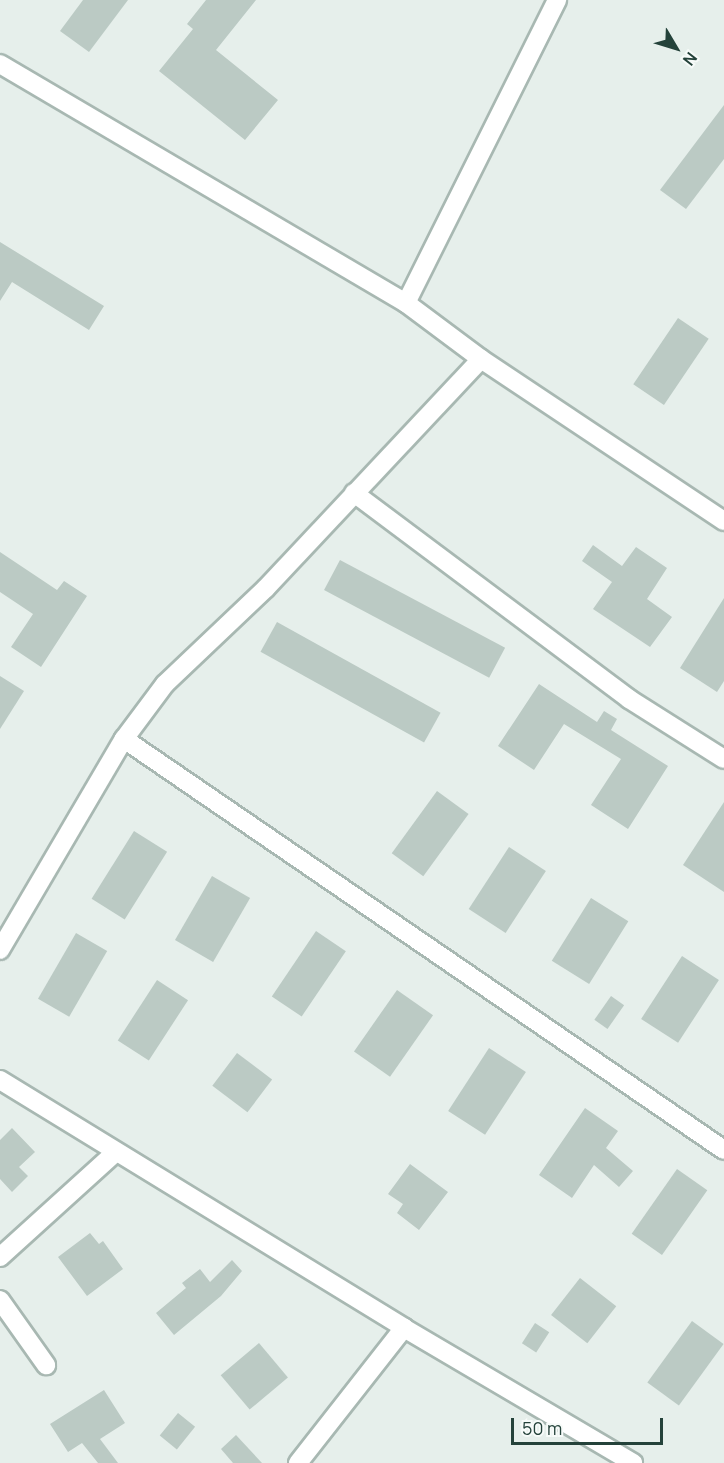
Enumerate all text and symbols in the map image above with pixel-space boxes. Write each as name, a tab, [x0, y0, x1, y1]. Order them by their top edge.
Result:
north arrow	[646, 18, 706, 78]
text: N	[678, 48, 702, 70]
scale bar	[514, 1406, 666, 1444]
text: 50 m	[522, 1416, 562, 1440]

